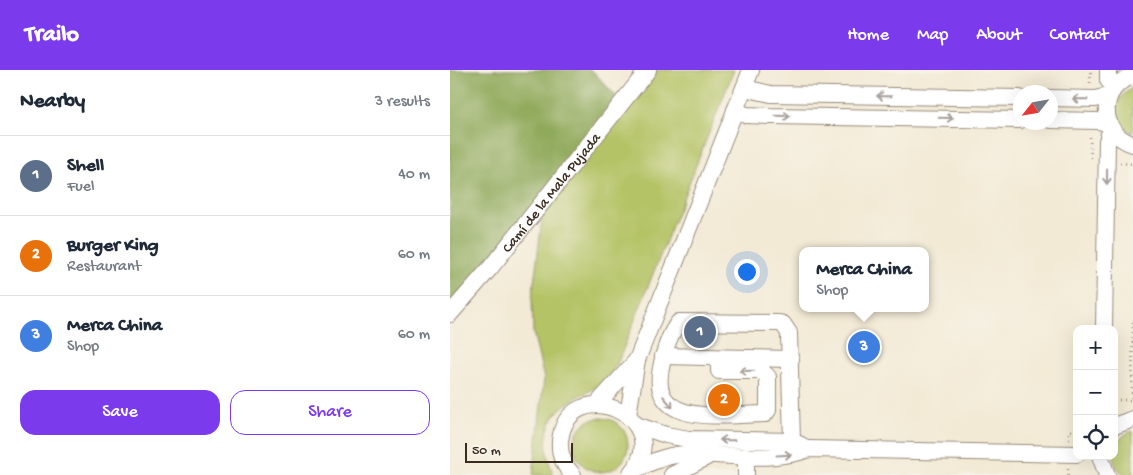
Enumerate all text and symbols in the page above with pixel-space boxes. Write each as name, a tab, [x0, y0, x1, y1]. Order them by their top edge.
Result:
text: Trailo	[25, 21, 79, 50]
text: Home	[847, 25, 889, 46]
text: Map	[917, 25, 948, 46]
text: About	[976, 25, 1022, 46]
text: Contact	[1050, 25, 1108, 46]
north arrow	[1013, 85, 1058, 130]
text: Nearby	[20, 90, 85, 115]
one-way arrow	[877, 91, 893, 101]
text: 3 results	[375, 93, 430, 112]
one-way arrow	[1072, 94, 1088, 103]
one-way arrow	[774, 111, 791, 121]
one-way arrow	[937, 114, 953, 123]
street label: Camí de la Mala Pujada	[499, 129, 606, 257]
text: Shell	[67, 155, 104, 178]
text: 1	[33, 166, 39, 185]
text: 40 m	[398, 166, 430, 185]
one-way arrow	[1102, 168, 1112, 184]
text: Fuel	[67, 178, 94, 197]
text: Burger King	[67, 235, 159, 258]
text: 2	[32, 246, 40, 265]
text: 60 m	[398, 246, 430, 265]
popup	[799, 247, 929, 312]
text: Restaurant	[67, 258, 141, 277]
your location	[734, 259, 760, 285]
text: Merca China	[816, 259, 912, 282]
text: Shop	[816, 282, 848, 301]
pin: 1	[684, 313, 716, 351]
text: Merca China	[67, 315, 162, 338]
map controls	[1073, 325, 1118, 460]
button: +	[1073, 325, 1118, 370]
text: 3	[32, 326, 40, 345]
text: 60 m	[398, 326, 430, 345]
pin: 3	[848, 328, 880, 366]
text: Shop	[67, 338, 99, 357]
one-way arrow	[739, 366, 756, 376]
button: −	[1073, 370, 1118, 415]
pin: 2	[708, 381, 740, 419]
button: Save	[20, 390, 220, 435]
button: Share	[230, 390, 430, 435]
one-way arrow	[663, 395, 674, 408]
button: locate	[1073, 415, 1118, 460]
one-way arrow	[719, 435, 736, 445]
scale bar	[465, 440, 572, 463]
text: 50 m	[472, 443, 501, 460]
one-way arrow	[775, 451, 791, 460]

